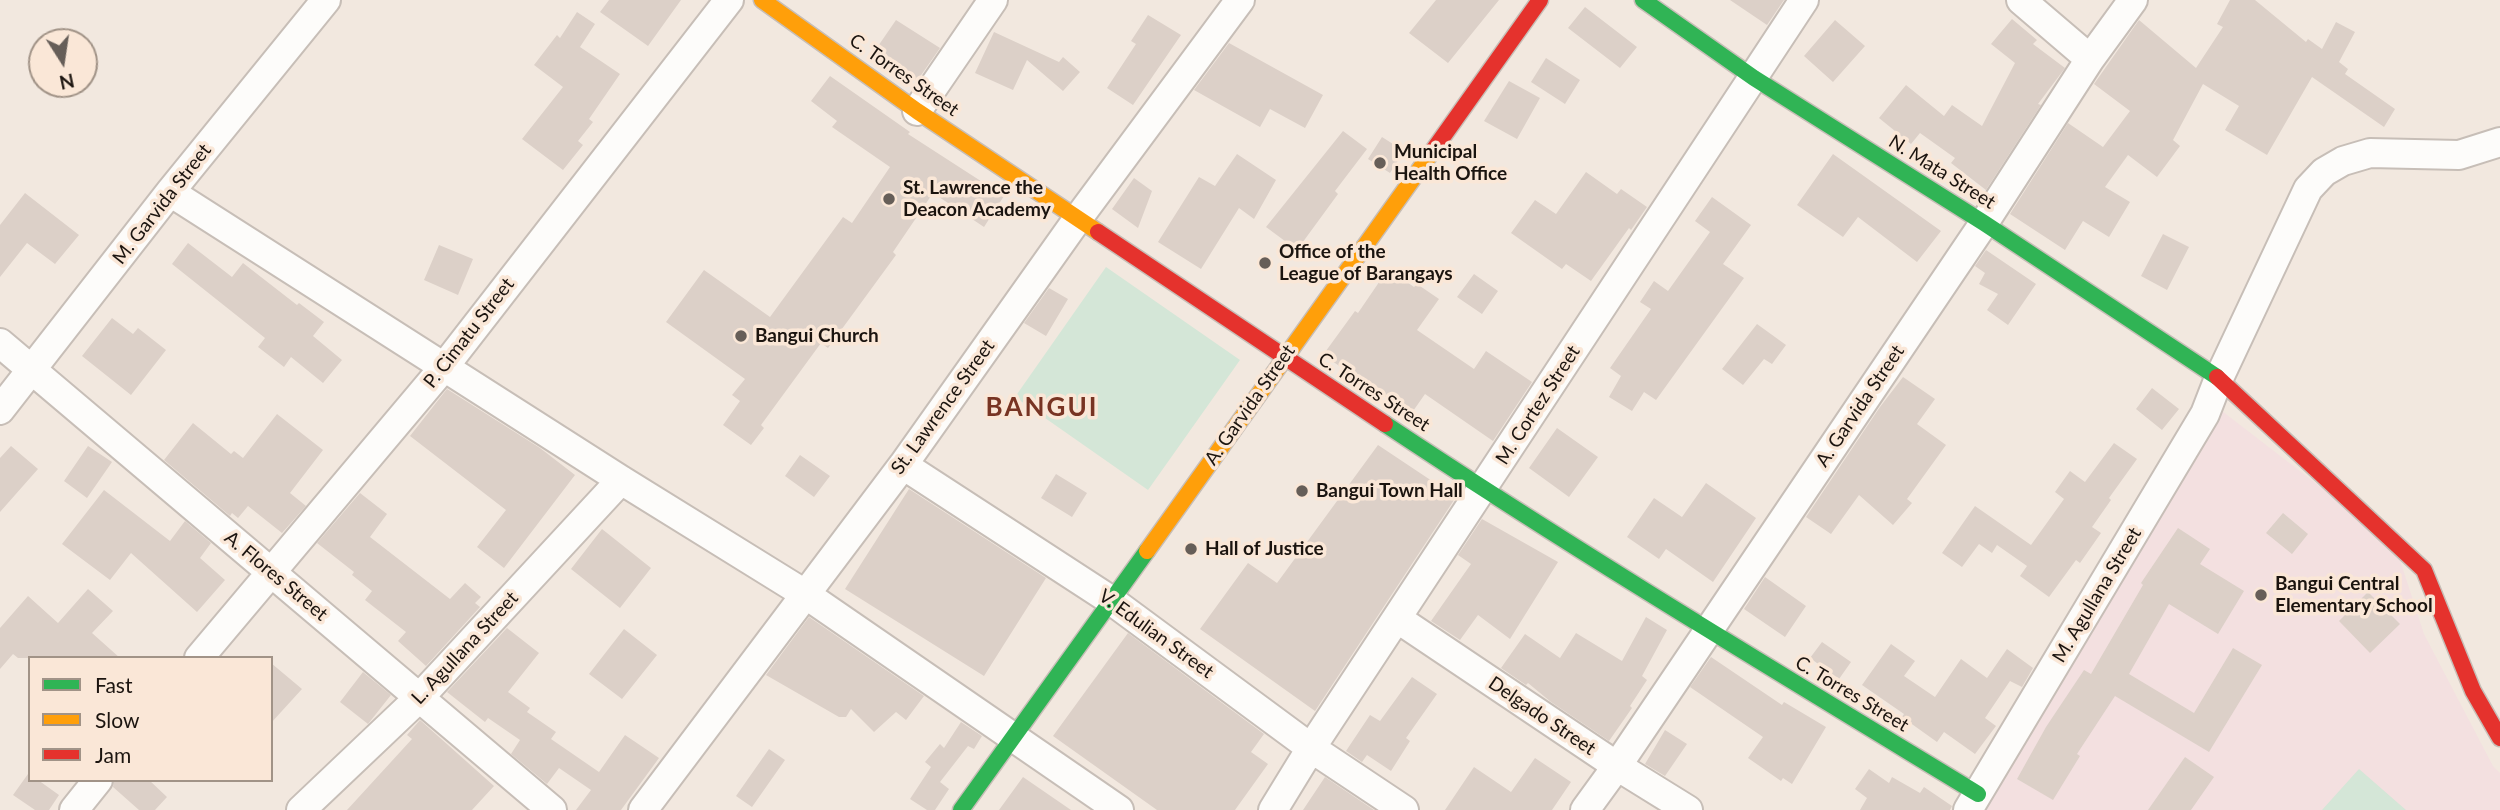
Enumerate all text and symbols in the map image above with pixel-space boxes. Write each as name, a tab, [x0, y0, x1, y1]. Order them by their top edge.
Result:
north arrow	[28, 28, 98, 98]
street label: C. Torres Street	[845, 29, 963, 121]
text: N	[58, 69, 77, 95]
street label: N. Mata Street	[1884, 130, 2000, 214]
street label: M. Garvida Street	[108, 139, 216, 269]
place label: Municipal Health Office	[1394, 141, 1507, 185]
marker: Municipal Health Office	[1372, 155, 1388, 171]
place label: St. Lawrence the Deacon Academy	[903, 177, 1051, 221]
marker: St. Lawrence the Deacon Academy	[881, 191, 897, 207]
place label: Office of the League of Barangays	[1279, 241, 1453, 285]
marker: Office of the League of Barangays	[1257, 255, 1273, 271]
street label: P. Cimatu Street	[419, 273, 519, 393]
place label: Bangui Church	[755, 325, 879, 347]
marker: Bangui Church	[733, 328, 749, 344]
street label: St. Lawrence Street	[886, 335, 1000, 479]
street label: A. Garvida Street	[1200, 340, 1300, 470]
street label: M. Cortez Street	[1491, 341, 1585, 469]
street label: A. Garvida Street	[1811, 341, 1909, 471]
street label: C. Torres Street	[1314, 347, 1434, 437]
district label: BANGUI	[986, 392, 1098, 424]
place label: Bangui Town Hall	[1316, 480, 1463, 502]
marker: Bangui Town Hall	[1294, 483, 1310, 499]
street label: M. Agullana Street	[2048, 523, 2146, 667]
street label: A. Flores Street	[220, 526, 332, 626]
place label: Hall of Justice	[1205, 538, 1324, 560]
marker: Hall of Justice	[1183, 541, 1199, 557]
place label: Bangui Central Elementary School	[2275, 573, 2433, 617]
street label: V. Edulian Street	[1094, 585, 1218, 683]
street label: L. Agullana Street	[407, 587, 523, 709]
marker: Bangui Central Elementary School	[2253, 587, 2269, 603]
street label: C. Torres Street	[1791, 651, 1913, 737]
legend	[28, 656, 273, 782]
text: Fast	[95, 672, 132, 697]
street label: Delgado Street	[1484, 672, 1600, 760]
text: Slow	[95, 707, 139, 732]
text: Jam	[95, 742, 131, 767]

